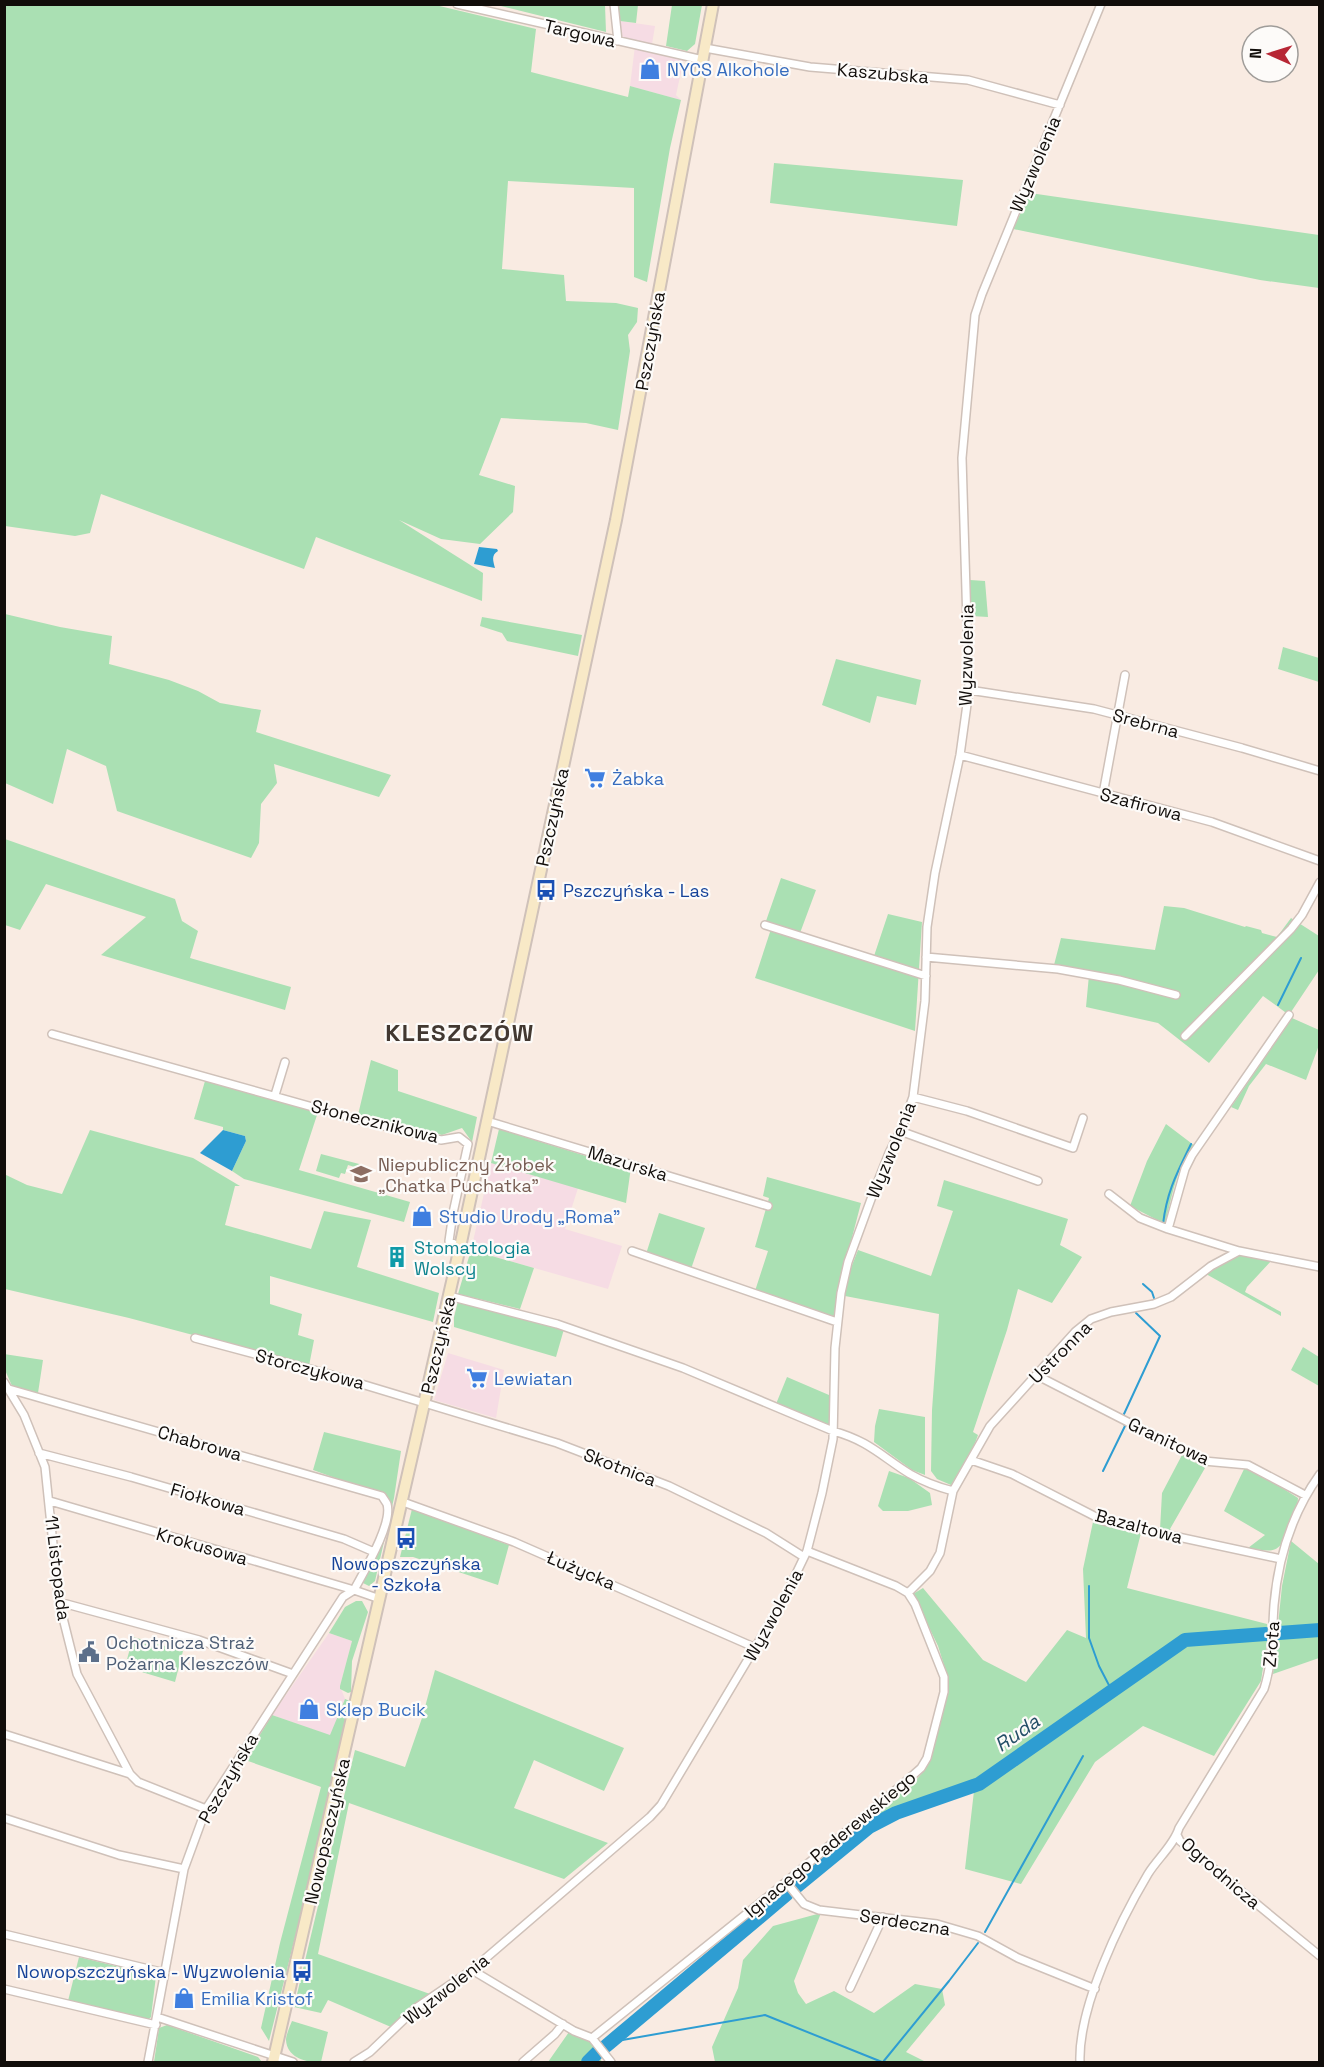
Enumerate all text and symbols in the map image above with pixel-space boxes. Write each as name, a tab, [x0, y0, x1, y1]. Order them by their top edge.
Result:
street label: Targowa	[542, 14, 618, 52]
north arrow	[1240, 24, 1300, 84]
text: N	[1245, 47, 1266, 59]
shop icon: NYCS Alkohole	[638, 57, 662, 81]
place label: NYCS Alkohole	[667, 58, 790, 81]
street label: Kaszubska	[836, 58, 930, 88]
street label: Wyzwolenia	[1004, 112, 1066, 216]
street label: Pszczyńska	[630, 290, 670, 392]
street label: Wyzwolenia	[954, 604, 978, 706]
street label: Srebrna	[1110, 703, 1182, 743]
street label: Pszczyńska	[530, 766, 574, 868]
supermarket icon: Żabka	[583, 766, 607, 790]
place label: Żabka	[612, 767, 664, 790]
street label: Szafirowa	[1097, 782, 1185, 826]
bus stop icon: Pszczyńska - Las	[534, 878, 558, 902]
place label: Pszczyńska - Las	[563, 879, 709, 902]
district label: KLESZCZÓW	[385, 1017, 535, 1048]
street label: Słonecznikowa	[309, 1094, 441, 1148]
street label: Wyzwolenia	[861, 1098, 921, 1202]
street label: Mazurska	[585, 1140, 671, 1186]
place label: Niepubliczny Żłobek „Chatka Puchatka”	[378, 1153, 555, 1197]
school or university icon: Niepubliczny Żłobek „Chatka Puchatka”	[349, 1162, 373, 1186]
shop icon: Studio Urody „Roma”	[410, 1204, 434, 1228]
place label: Studio Urody „Roma”	[439, 1205, 620, 1228]
place label: Stomatologia Wolscy	[414, 1236, 530, 1280]
building icon: Stomatologia Wolscy	[385, 1245, 409, 1269]
street label: Pszczyńska	[416, 1294, 460, 1396]
street label: Ustronna	[1024, 1316, 1096, 1388]
street label: Storczykowa	[253, 1343, 367, 1395]
supermarket icon: Lewiatan	[465, 1366, 489, 1390]
place label: Lewiatan	[494, 1367, 572, 1390]
street label: Granitowa	[1124, 1412, 1214, 1470]
street label: Chabrowa	[155, 1420, 245, 1466]
street label: Skotnica	[580, 1443, 660, 1491]
street label: Fiołkowa	[168, 1477, 248, 1521]
street label: Bazaltowa	[1093, 1503, 1185, 1549]
street label: 11 Listopada	[40, 1514, 76, 1622]
street label: Krokusowa	[153, 1522, 251, 1570]
bus stop icon: Nowopszczyńska - Szkoła	[394, 1526, 418, 1550]
street label: Łużycka	[543, 1545, 619, 1595]
place label: Nowopszczyńska - Szkoła	[331, 1552, 481, 1596]
street label: Wyzwolenia	[738, 1565, 808, 1665]
street label: Złota	[1258, 1620, 1284, 1668]
place label: Ochotnicza Straż Pożarna Kleszczów	[106, 1631, 269, 1675]
public building icon: Ochotnicza Straż Pożarna Kleszczów	[77, 1640, 101, 1664]
shop icon: Sklep Bucik	[297, 1697, 321, 1721]
place label: Sklep Bucik	[326, 1698, 426, 1721]
water label: Ruda	[989, 1708, 1045, 1758]
street label: Pszczyńska	[193, 1729, 263, 1827]
street label: Nowopszczyńska	[299, 1756, 355, 1906]
street label: Ignacego Paderewskiego	[740, 1765, 920, 1923]
street label: Ogrodnicza	[1176, 1832, 1266, 1914]
street label: Serdeczna	[858, 1903, 952, 1941]
street label: Wyzwolenia	[399, 1948, 493, 2030]
bus stop icon: Nowopszczyńska - Wyzwolenia	[290, 1959, 314, 1983]
place label: Nowopszczyńska - Wyzwolenia	[17, 1960, 285, 1983]
shop icon: Emilia Kristof	[172, 1986, 196, 2010]
place label: Emilia Kristof	[201, 1987, 313, 2010]

